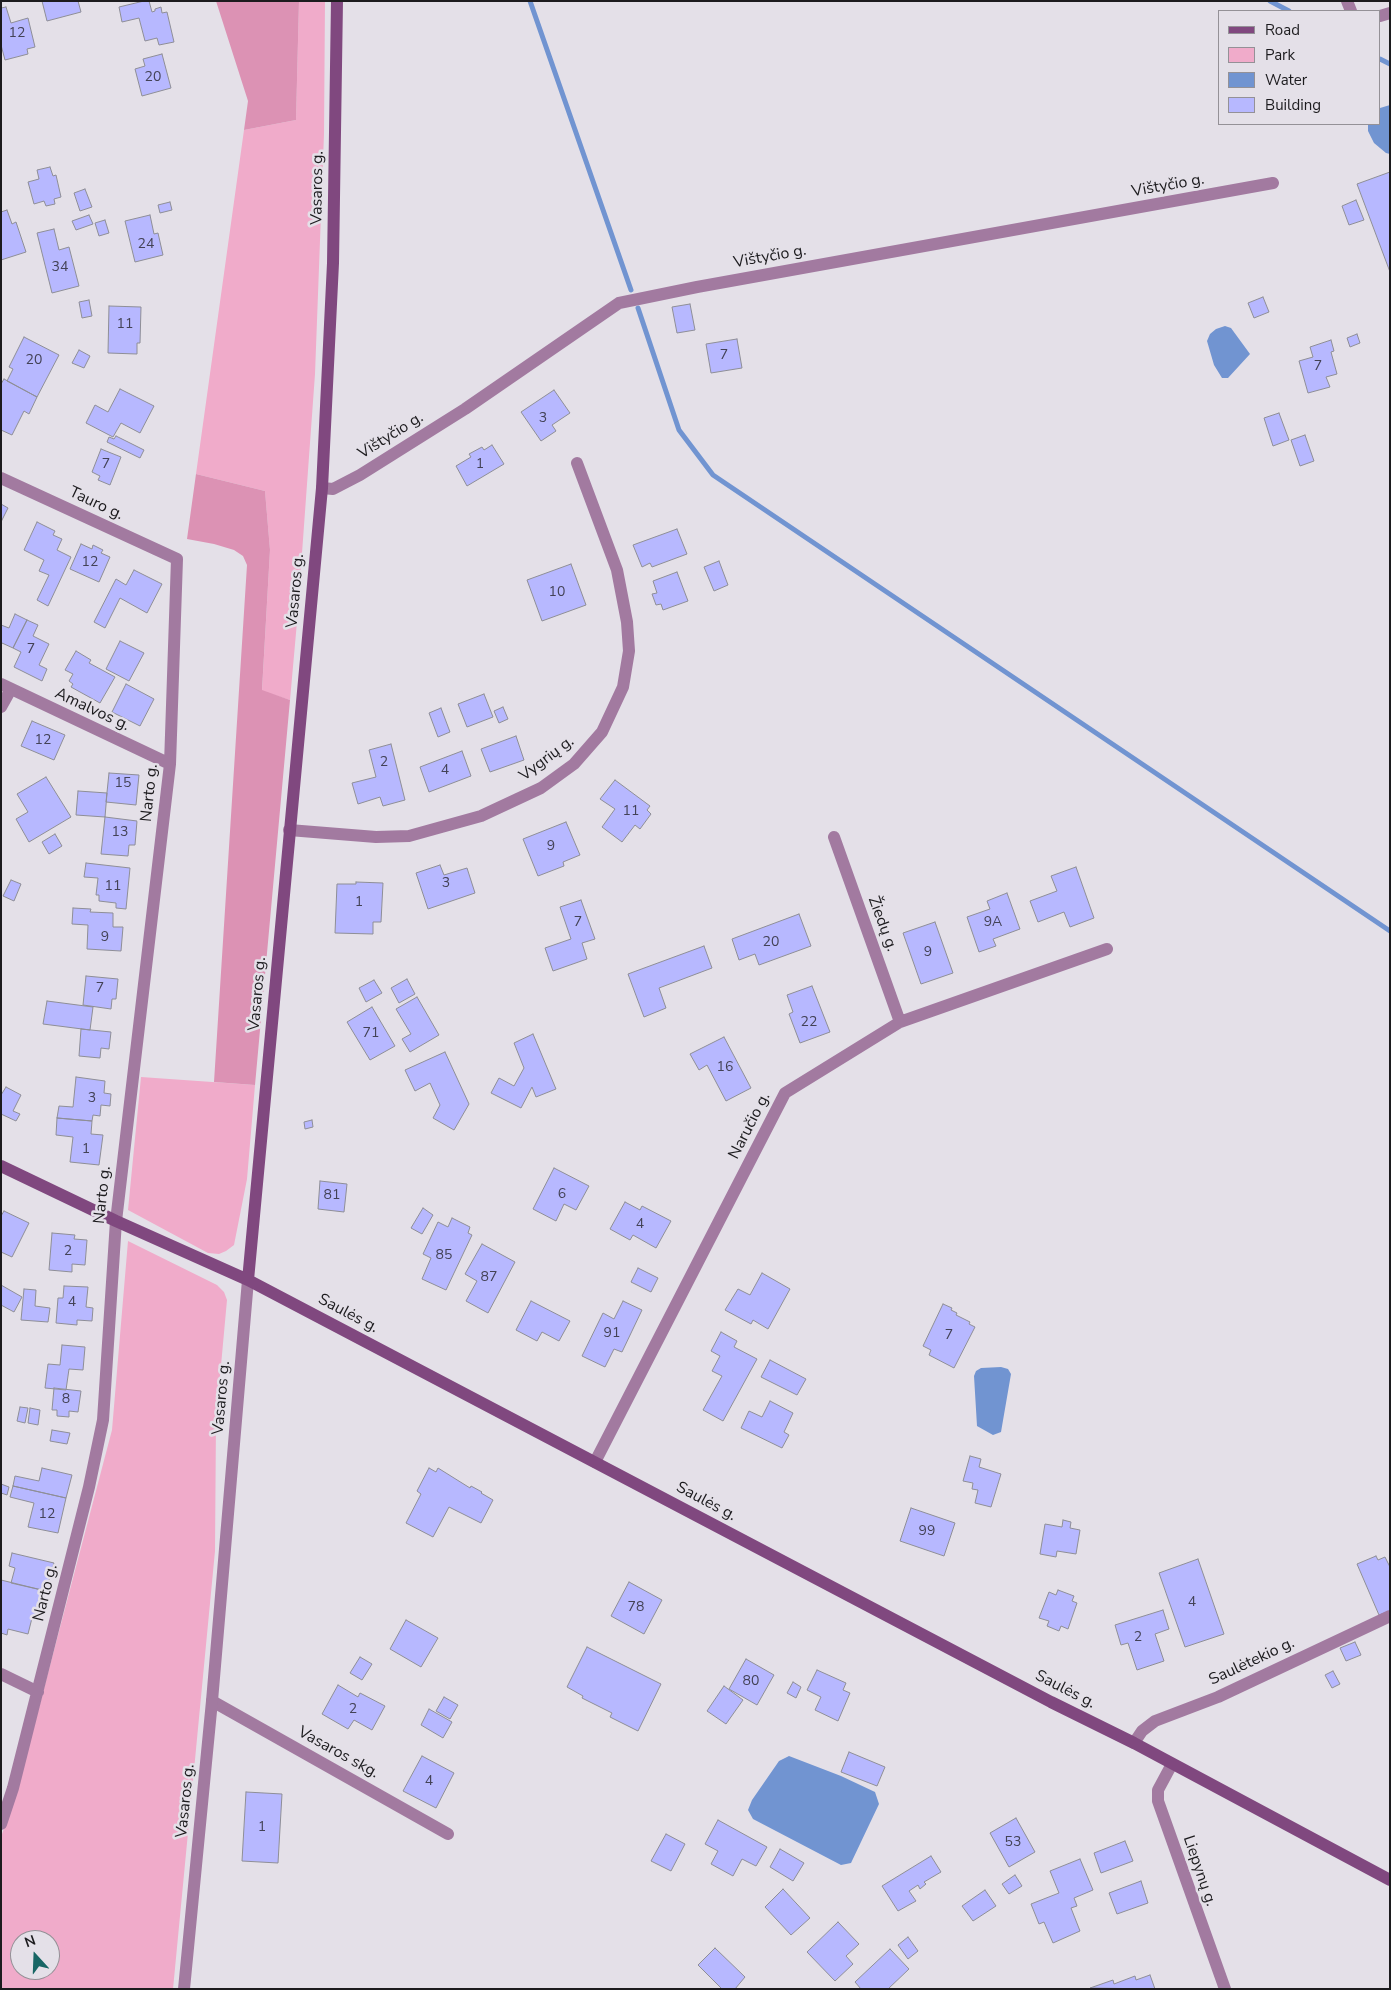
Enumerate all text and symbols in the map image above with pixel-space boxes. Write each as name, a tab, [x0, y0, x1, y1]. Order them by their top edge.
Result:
legend	[1218, 10, 1381, 125]
text: Road	[1265, 20, 1300, 40]
house number: 12	[9, 26, 25, 42]
text: Park	[1265, 45, 1295, 65]
house number: 20	[145, 70, 161, 86]
text: Water	[1265, 70, 1307, 90]
text: Building	[1265, 95, 1321, 115]
street label: Vasaros g.	[308, 151, 328, 225]
street label: Vištyčio g.	[1130, 170, 1206, 202]
house number: 24	[138, 237, 154, 253]
street label: Vištyčio g.	[732, 241, 808, 273]
house number: 34	[52, 260, 68, 276]
house number: 11	[117, 317, 133, 333]
house number: 7	[720, 348, 728, 364]
house number: 20	[26, 353, 42, 369]
house number: 7	[1314, 359, 1322, 375]
street label: Vištyčio g.	[355, 408, 427, 464]
house number: 3	[539, 411, 547, 427]
house number: 7	[102, 457, 110, 473]
house number: 1	[476, 457, 484, 473]
street label: Tauro g.	[66, 483, 126, 525]
street label: Vasaros g.	[283, 553, 309, 629]
house number: 12	[82, 555, 98, 571]
house number: 10	[549, 585, 565, 601]
house number: 7	[27, 642, 35, 658]
street label: Amalvos g.	[52, 684, 132, 736]
street label: Vygrių g.	[516, 732, 578, 786]
house number: 12	[35, 733, 51, 749]
house number: 2	[380, 755, 388, 771]
street label: Narto g.	[137, 763, 163, 823]
house number: 4	[441, 763, 449, 779]
house number: 15	[115, 776, 131, 792]
house number: 11	[623, 804, 639, 820]
house number: 13	[112, 825, 128, 841]
house number: 9	[547, 839, 555, 855]
house number: 3	[442, 876, 450, 892]
house number: 11	[105, 879, 121, 895]
street label: Žiedų g.	[863, 894, 901, 954]
house number: 1	[355, 895, 363, 911]
house number: 7	[574, 915, 582, 931]
house number: 9A	[984, 915, 1002, 931]
house number: 9	[101, 930, 109, 946]
house number: 20	[763, 935, 779, 951]
house number: 9	[924, 945, 932, 961]
street label: Vasaros g.	[245, 956, 271, 1032]
house number: 7	[96, 981, 104, 997]
house number: 22	[801, 1015, 817, 1031]
house number: 71	[363, 1026, 379, 1042]
house number: 16	[717, 1060, 733, 1076]
street label: Naručio g.	[725, 1089, 775, 1163]
house number: 3	[88, 1091, 96, 1107]
house number: 1	[82, 1142, 90, 1158]
street label: Narto g.	[90, 1165, 116, 1225]
house number: 6	[558, 1187, 566, 1203]
house number: 81	[324, 1188, 340, 1204]
house number: 4	[636, 1217, 644, 1233]
house number: 2	[64, 1244, 72, 1260]
house number: 85	[436, 1248, 452, 1264]
house number: 87	[481, 1270, 497, 1286]
street label: Saulės g.	[315, 1290, 381, 1338]
house number: 4	[68, 1295, 76, 1311]
house number: 91	[604, 1326, 620, 1342]
house number: 7	[945, 1328, 953, 1344]
street label: Vasaros g.	[209, 1360, 235, 1436]
house number: 8	[62, 1392, 70, 1408]
street label: Saulės g.	[673, 1478, 739, 1526]
house number: 12	[39, 1507, 55, 1523]
house number: 99	[919, 1524, 935, 1540]
street label: Narto g.	[30, 1563, 62, 1623]
house number: 4	[1188, 1595, 1196, 1611]
house number: 78	[628, 1600, 644, 1616]
house number: 2	[1134, 1630, 1142, 1646]
street label: Saulėtekio g.	[1206, 1634, 1298, 1690]
street label: Saulės g.	[1032, 1667, 1098, 1713]
house number: 80	[743, 1674, 759, 1690]
house number: 2	[349, 1702, 357, 1718]
street label: Vasaros skg.	[294, 1723, 382, 1783]
street label: Vasaros g.	[173, 1763, 199, 1839]
house number: 4	[425, 1774, 433, 1790]
house number: 1	[258, 1820, 266, 1836]
street label: Liepynų g.	[1178, 1833, 1220, 1909]
house number: 53	[1005, 1835, 1021, 1851]
north arrow	[10, 1930, 60, 1980]
text: N	[22, 1931, 38, 1952]

